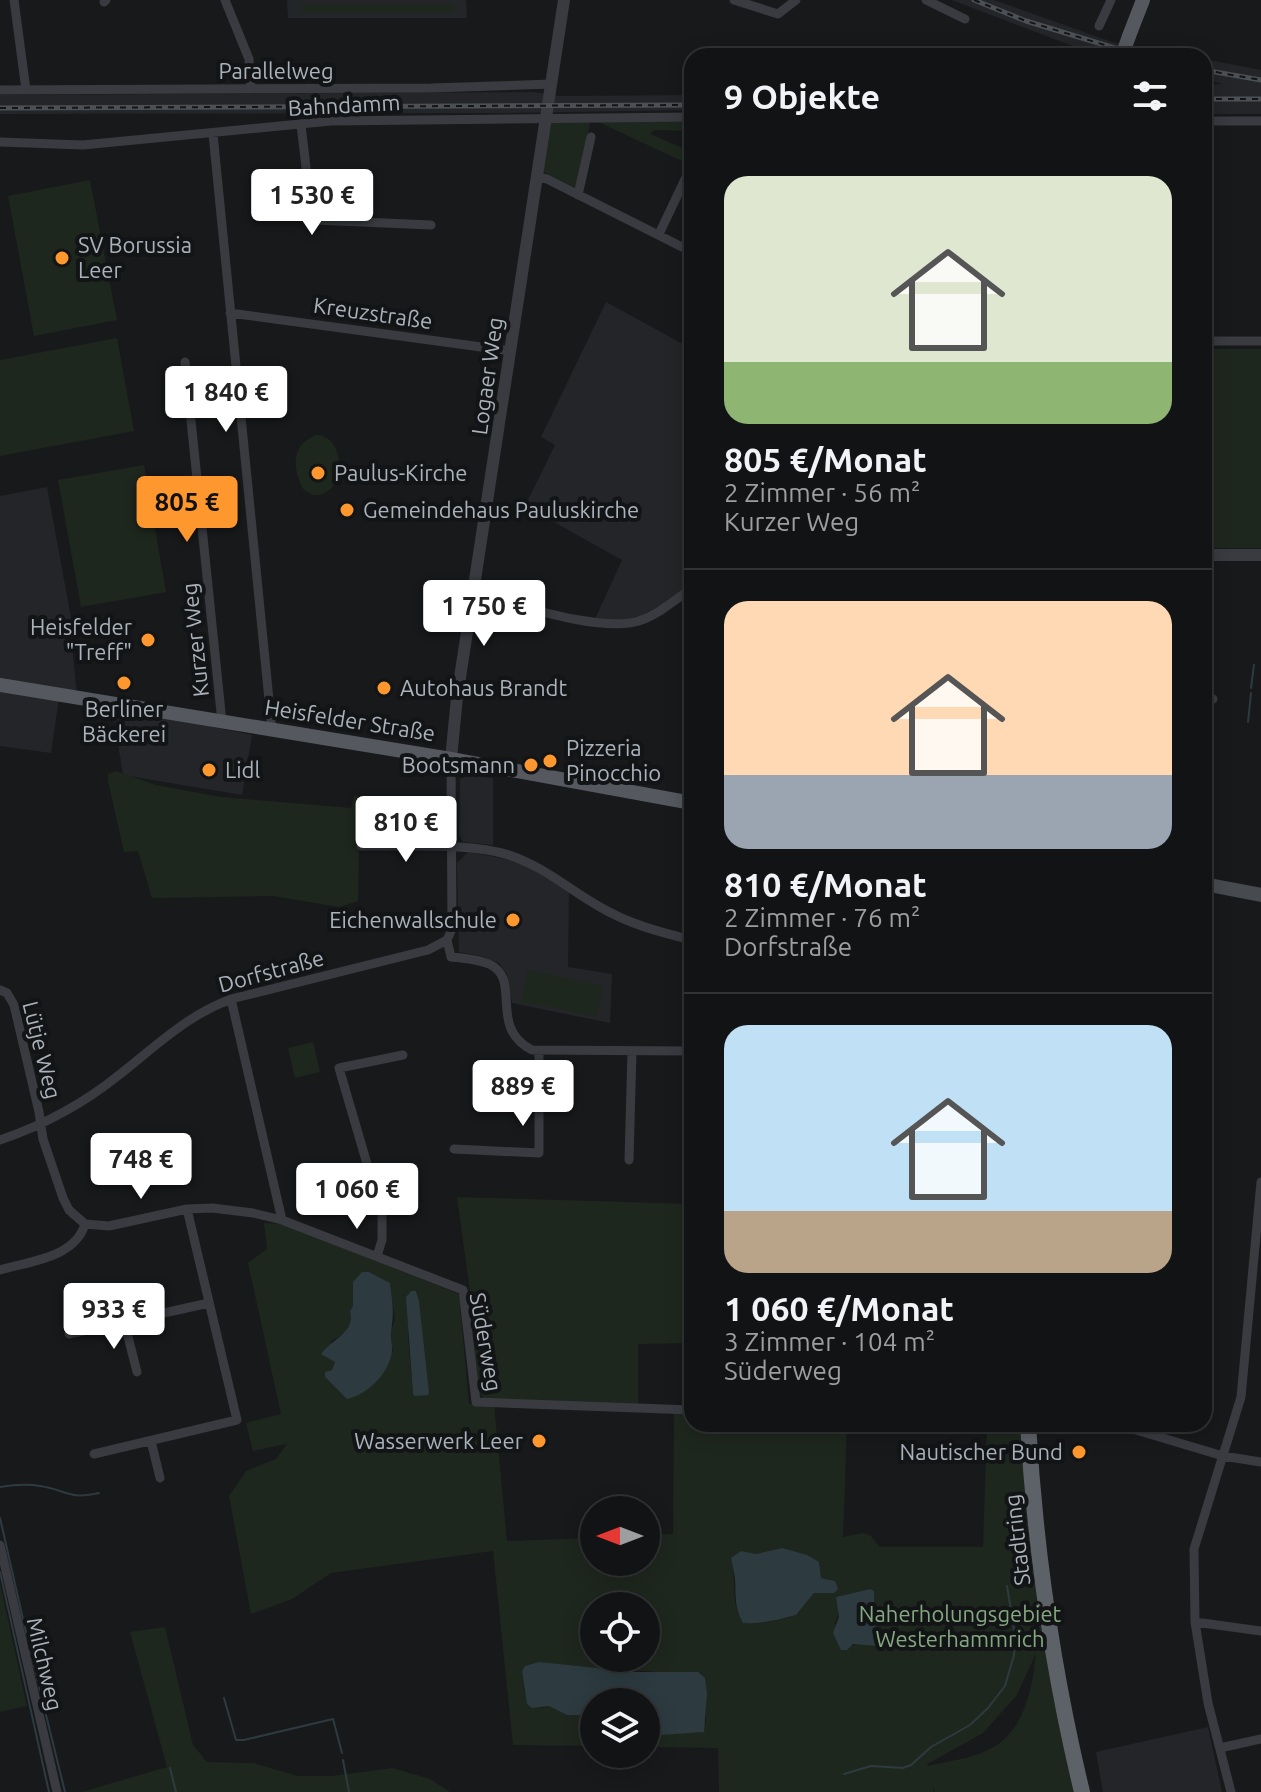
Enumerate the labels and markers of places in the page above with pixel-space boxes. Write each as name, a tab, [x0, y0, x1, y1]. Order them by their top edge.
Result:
pin: 1 530 €	[238, 169, 386, 237]
place label: SV Borussia Leer	[78, 232, 192, 282]
marker: SV Borussia Leer	[53, 249, 71, 267]
pin: 1 840 €	[152, 366, 300, 434]
place label: Paulus-Kirche	[334, 460, 468, 485]
marker: Paulus-Kirche	[309, 464, 327, 482]
pin: 805 €	[131, 476, 243, 544]
place label: Gemeindehaus Pauluskirche	[363, 497, 639, 522]
marker: Gemeindehaus Pauluskirche	[338, 501, 356, 519]
pin: 1 750 €	[410, 580, 558, 648]
place label: Heisfelder "Treff"	[30, 614, 133, 664]
marker: Heisfelder "Treff"	[139, 631, 157, 649]
marker: Berliner Bäckerei	[115, 674, 133, 692]
place label: Autohaus Brandt	[400, 675, 567, 700]
marker: Autohaus Brandt	[375, 679, 393, 697]
place label: Berliner Bäckerei	[82, 696, 166, 746]
place label: Pizzeria Pinocchio	[566, 735, 661, 785]
place label: Bootsmann	[402, 752, 515, 777]
marker: Pizzeria Pinocchio	[541, 752, 559, 770]
marker: Bootsmann	[522, 756, 540, 774]
place label: Lidl	[225, 757, 260, 782]
marker: Lidl	[200, 761, 218, 779]
pin: 810 €	[350, 796, 462, 864]
place label: Eichenwallschule	[329, 907, 497, 932]
marker: Eichenwallschule	[504, 911, 522, 929]
pin: 889 €	[467, 1060, 579, 1128]
pin: 748 €	[85, 1133, 197, 1201]
pin: 1 060 €	[283, 1163, 431, 1231]
pin: 933 €	[58, 1283, 170, 1351]
place label: Wasserwerk Leer	[354, 1428, 524, 1453]
marker: Wasserwerk Leer	[530, 1432, 548, 1450]
place label: Nautischer Bund	[900, 1439, 1063, 1464]
marker: Nautischer Bund	[1070, 1443, 1088, 1461]

